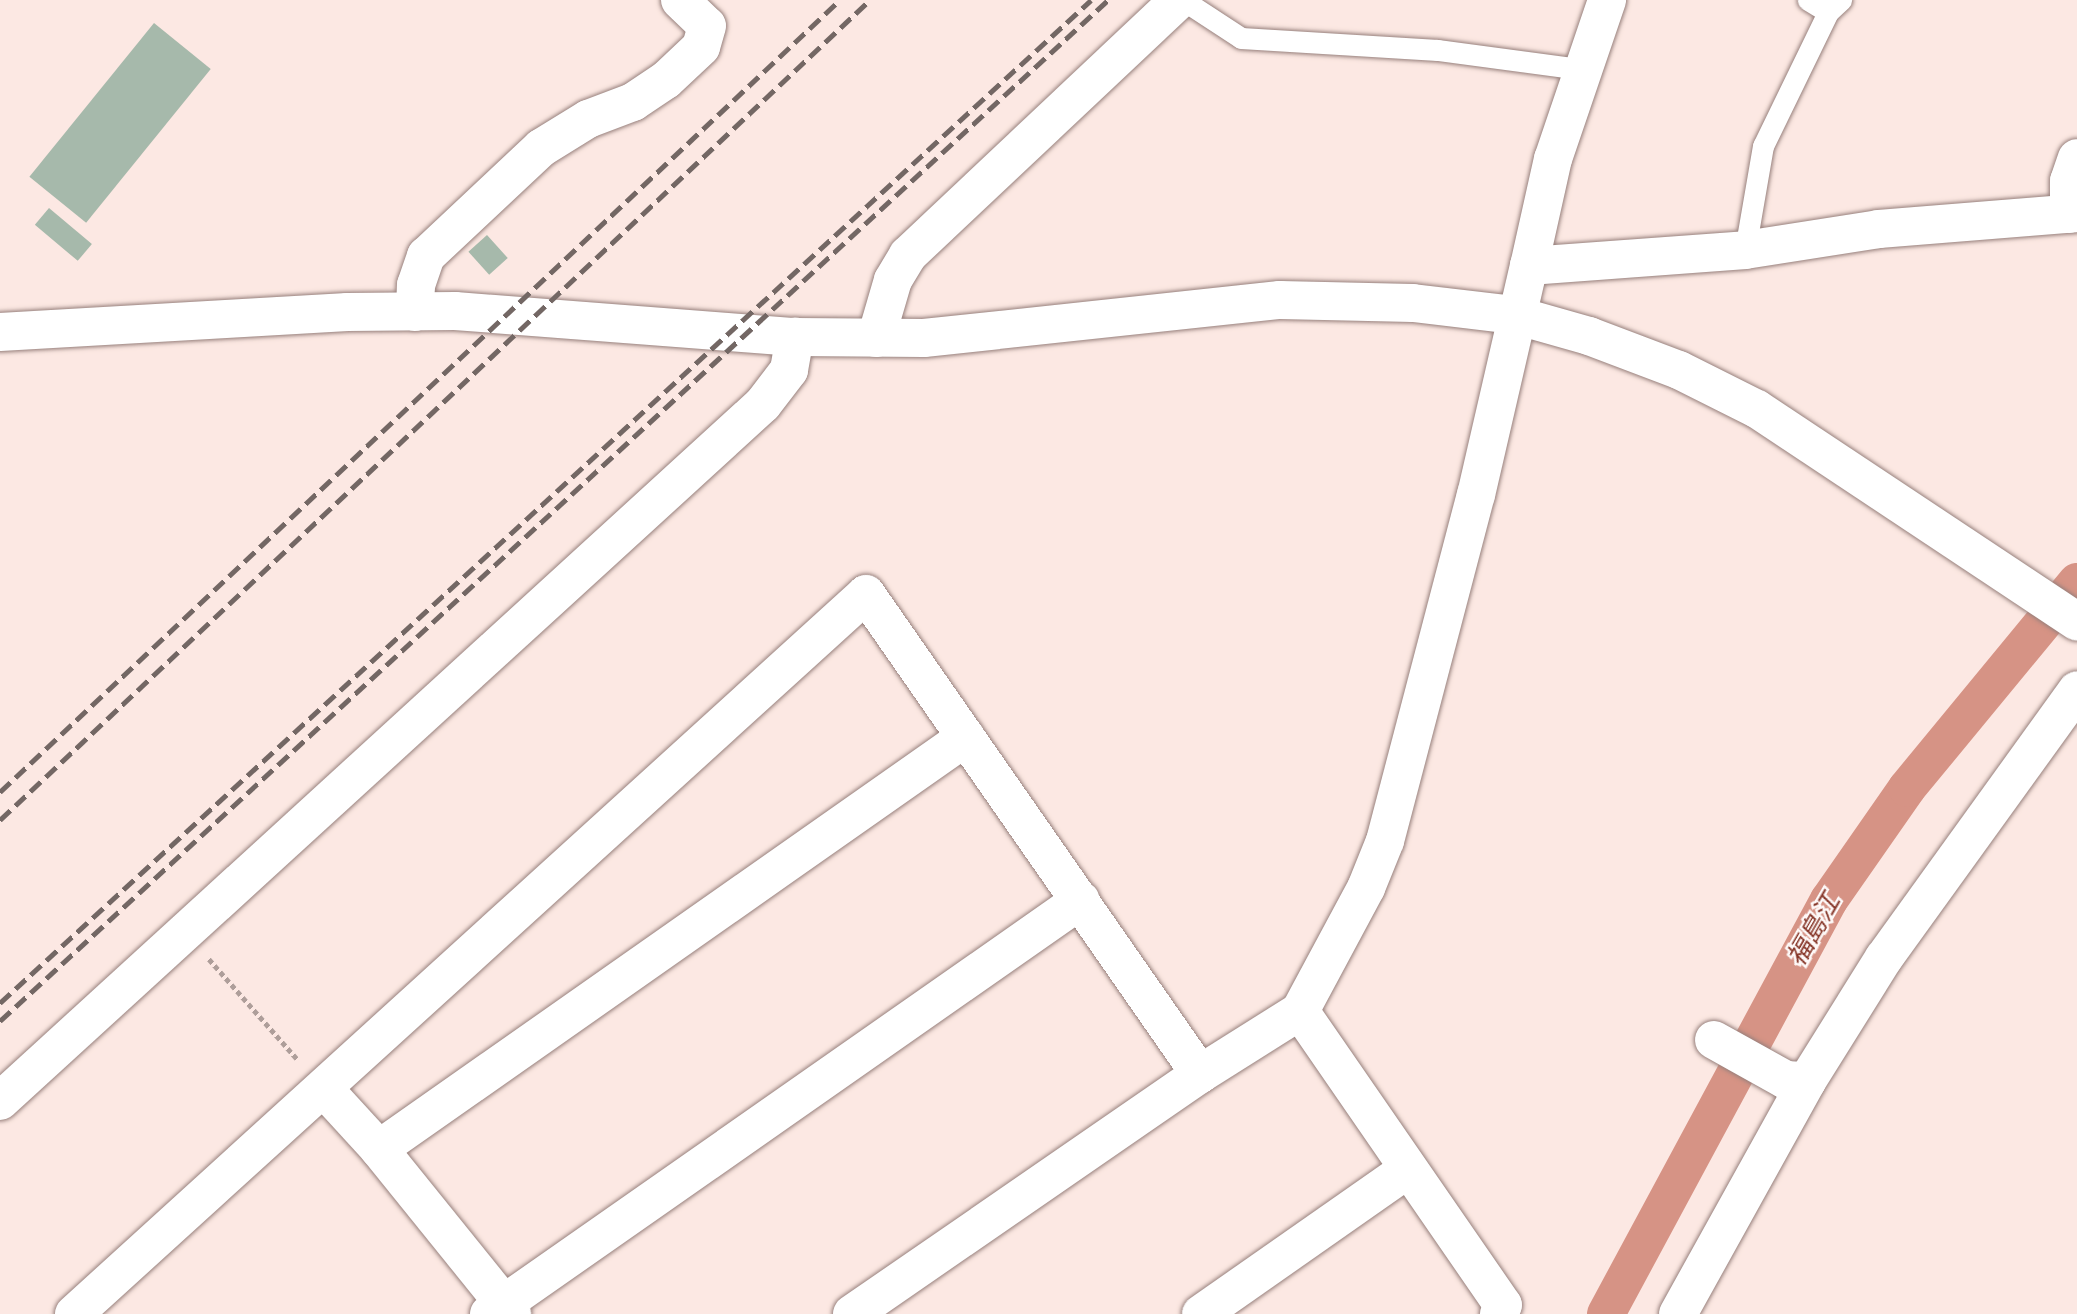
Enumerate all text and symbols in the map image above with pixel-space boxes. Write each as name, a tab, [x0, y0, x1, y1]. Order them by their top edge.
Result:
water label: 福島江	[1781, 888, 1847, 972]

